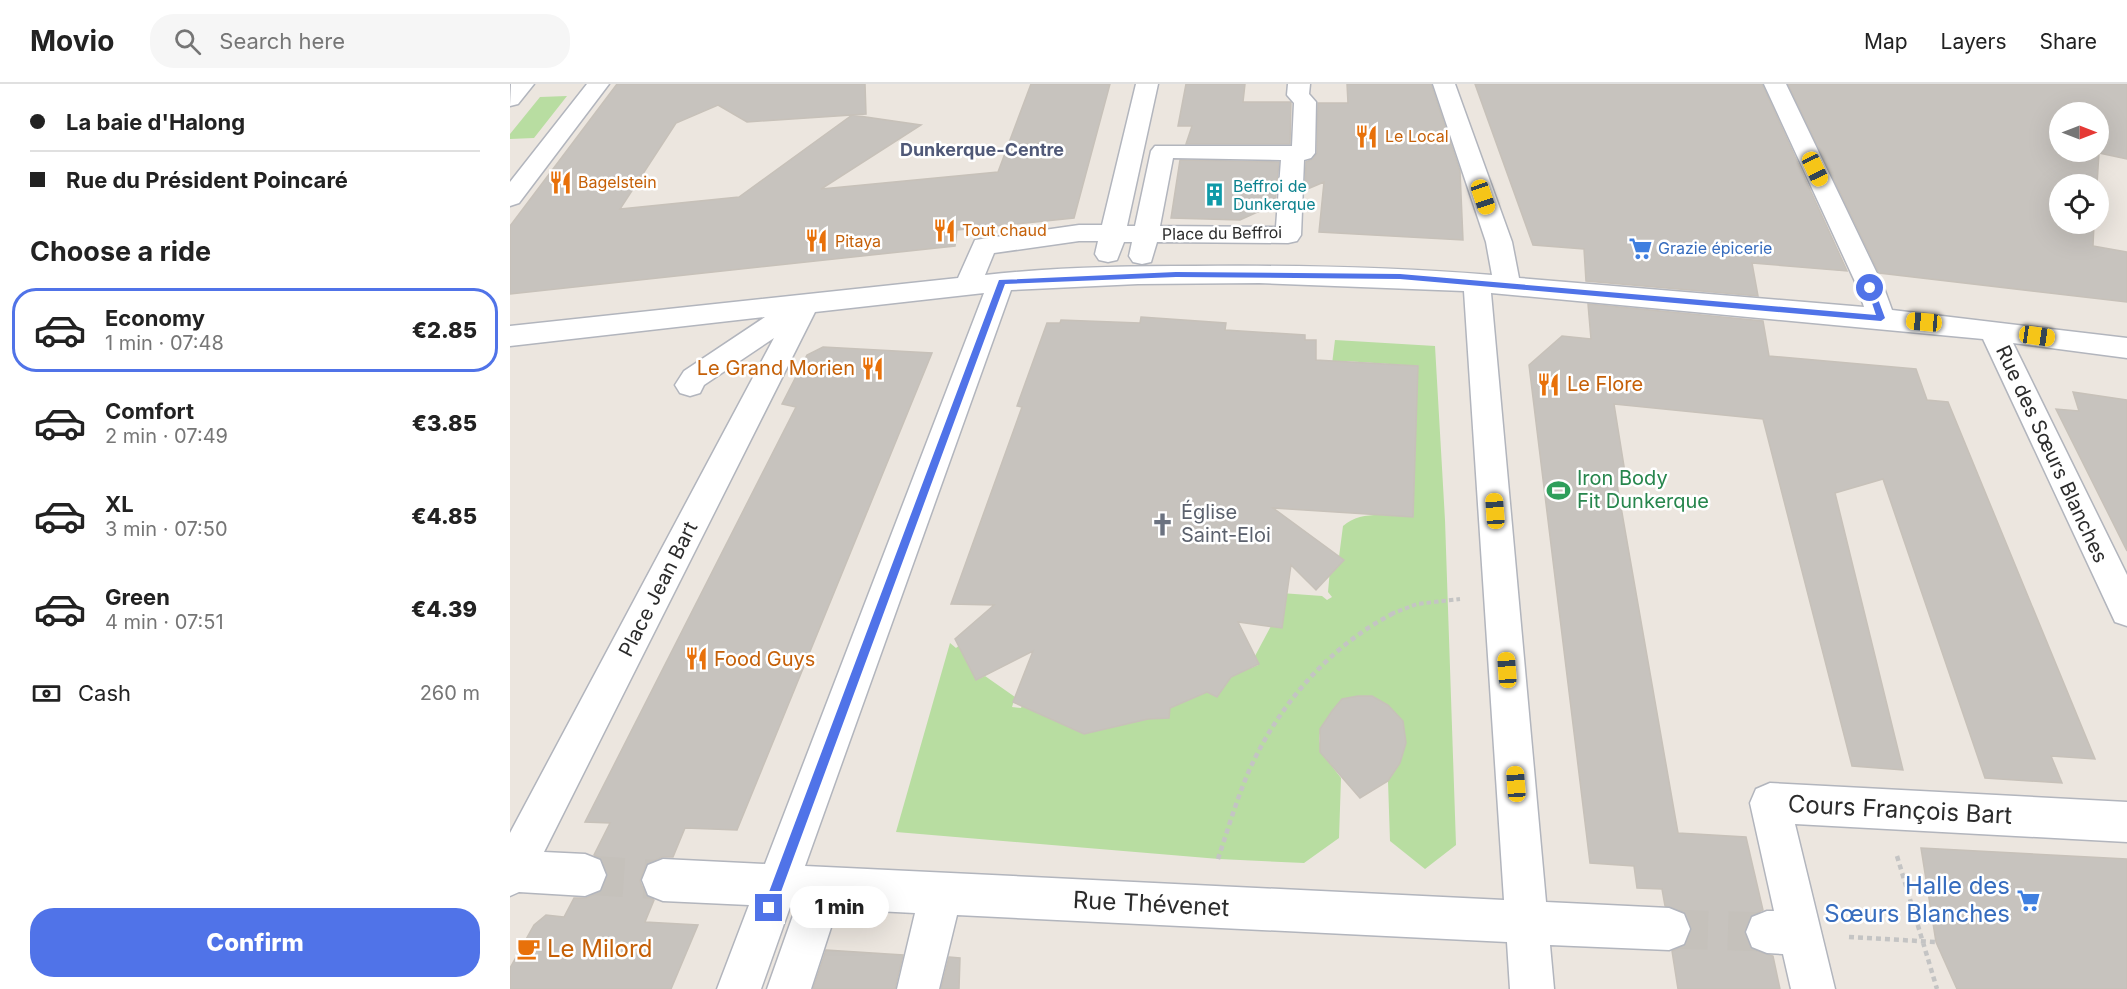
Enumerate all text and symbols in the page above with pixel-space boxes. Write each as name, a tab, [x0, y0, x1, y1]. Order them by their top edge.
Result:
search box	[150, 14, 570, 68]
text: Movio	[30, 24, 114, 58]
icon: search	[171, 25, 204, 58]
text: Search here	[219, 28, 345, 54]
text: Map	[1864, 29, 1908, 54]
text: Layers	[1941, 29, 2007, 54]
text: Share	[2040, 29, 2097, 54]
north arrow	[2049, 102, 2109, 162]
map controls	[2049, 102, 2109, 234]
text: La baie d'Halong	[66, 109, 245, 135]
restaurant icon: Le Local	[1354, 123, 1380, 149]
place label: Le Local	[1385, 126, 1449, 146]
district label: Dunkerque-Centre	[900, 139, 1064, 160]
car	[1799, 149, 1831, 189]
text: Rue du Président Poincaré	[66, 167, 348, 193]
restaurant icon: Bagelstein	[547, 169, 573, 195]
place label: Bagelstein	[578, 172, 657, 192]
button: locate	[2049, 174, 2109, 234]
place label: Beffroi de Dunkerque	[1233, 176, 1316, 214]
car	[1469, 177, 1497, 217]
building icon: Beffroi de Dunkerque	[1202, 182, 1228, 208]
restaurant icon: Tout chaud	[931, 217, 957, 243]
place label: Tout chaud	[962, 220, 1047, 240]
street label: Place du Beffroi	[1162, 222, 1282, 244]
restaurant icon: Pitaya	[804, 228, 830, 254]
place label: Pitaya	[835, 231, 881, 251]
text: Choose a ride	[30, 235, 211, 268]
supermarket icon: Grazie épicerie	[1627, 235, 1653, 261]
place label: Grazie épicerie	[1658, 238, 1772, 258]
route start	[1856, 274, 1883, 301]
icon: car	[33, 303, 87, 357]
text: Economy	[105, 305, 205, 331]
car	[1905, 311, 1943, 333]
text: €2.85	[412, 317, 477, 343]
car	[2018, 325, 2056, 347]
text: 1 min · 07:48	[105, 331, 224, 355]
street label: Rue des Sœurs Blanches	[1991, 342, 2113, 566]
restaurant icon: Le Grand Morien	[860, 355, 886, 381]
place label: Le Grand Morien	[697, 356, 855, 380]
restaurant icon: Le Flore	[1536, 371, 1562, 397]
place label: Le Flore	[1567, 372, 1643, 396]
icon: car	[33, 396, 87, 450]
text: Comfort	[105, 398, 194, 424]
text: €3.85	[412, 410, 477, 436]
text: 2 min · 07:49	[105, 424, 228, 448]
place label: Iron Body Fit Dunkerque	[1577, 466, 1709, 513]
sports icon: Iron Body Fit Dunkerque	[1546, 477, 1572, 503]
icon: car	[33, 489, 87, 543]
text: XL	[105, 491, 134, 517]
car	[1485, 492, 1505, 530]
place label: Église Saint-Eloi	[1181, 499, 1271, 547]
text: €4.85	[411, 503, 477, 529]
church icon: Église Saint-Eloi	[1150, 511, 1176, 537]
text: 3 min · 07:50	[105, 517, 228, 541]
street label: Place Jean Bart	[614, 517, 703, 660]
icon: car	[33, 582, 87, 636]
text: Green	[105, 584, 170, 610]
text: €4.39	[411, 596, 477, 622]
text: 4 min · 07:51	[105, 610, 224, 634]
restaurant icon: Food Guys	[683, 646, 709, 672]
place label: Food Guys	[714, 647, 815, 671]
car	[1497, 651, 1517, 689]
icon: cash	[30, 677, 63, 710]
text: Cash	[78, 680, 131, 706]
text: 260 m	[420, 681, 480, 705]
car	[1506, 765, 1526, 803]
street label: Cours François Bart	[1787, 789, 2013, 830]
place label: Halle des Sœurs Blanches	[1824, 871, 2010, 928]
street label: Rue Thévenet	[1072, 885, 1230, 922]
callout: 1 min	[790, 887, 889, 929]
supermarket icon: Halle des Sœurs Blanches	[2015, 887, 2041, 913]
route end	[755, 894, 782, 921]
text: 1 min	[814, 895, 865, 919]
button: Confirm	[30, 908, 480, 977]
place label: Le Milord	[547, 934, 652, 963]
cafe icon: Le Milord	[516, 936, 542, 962]

